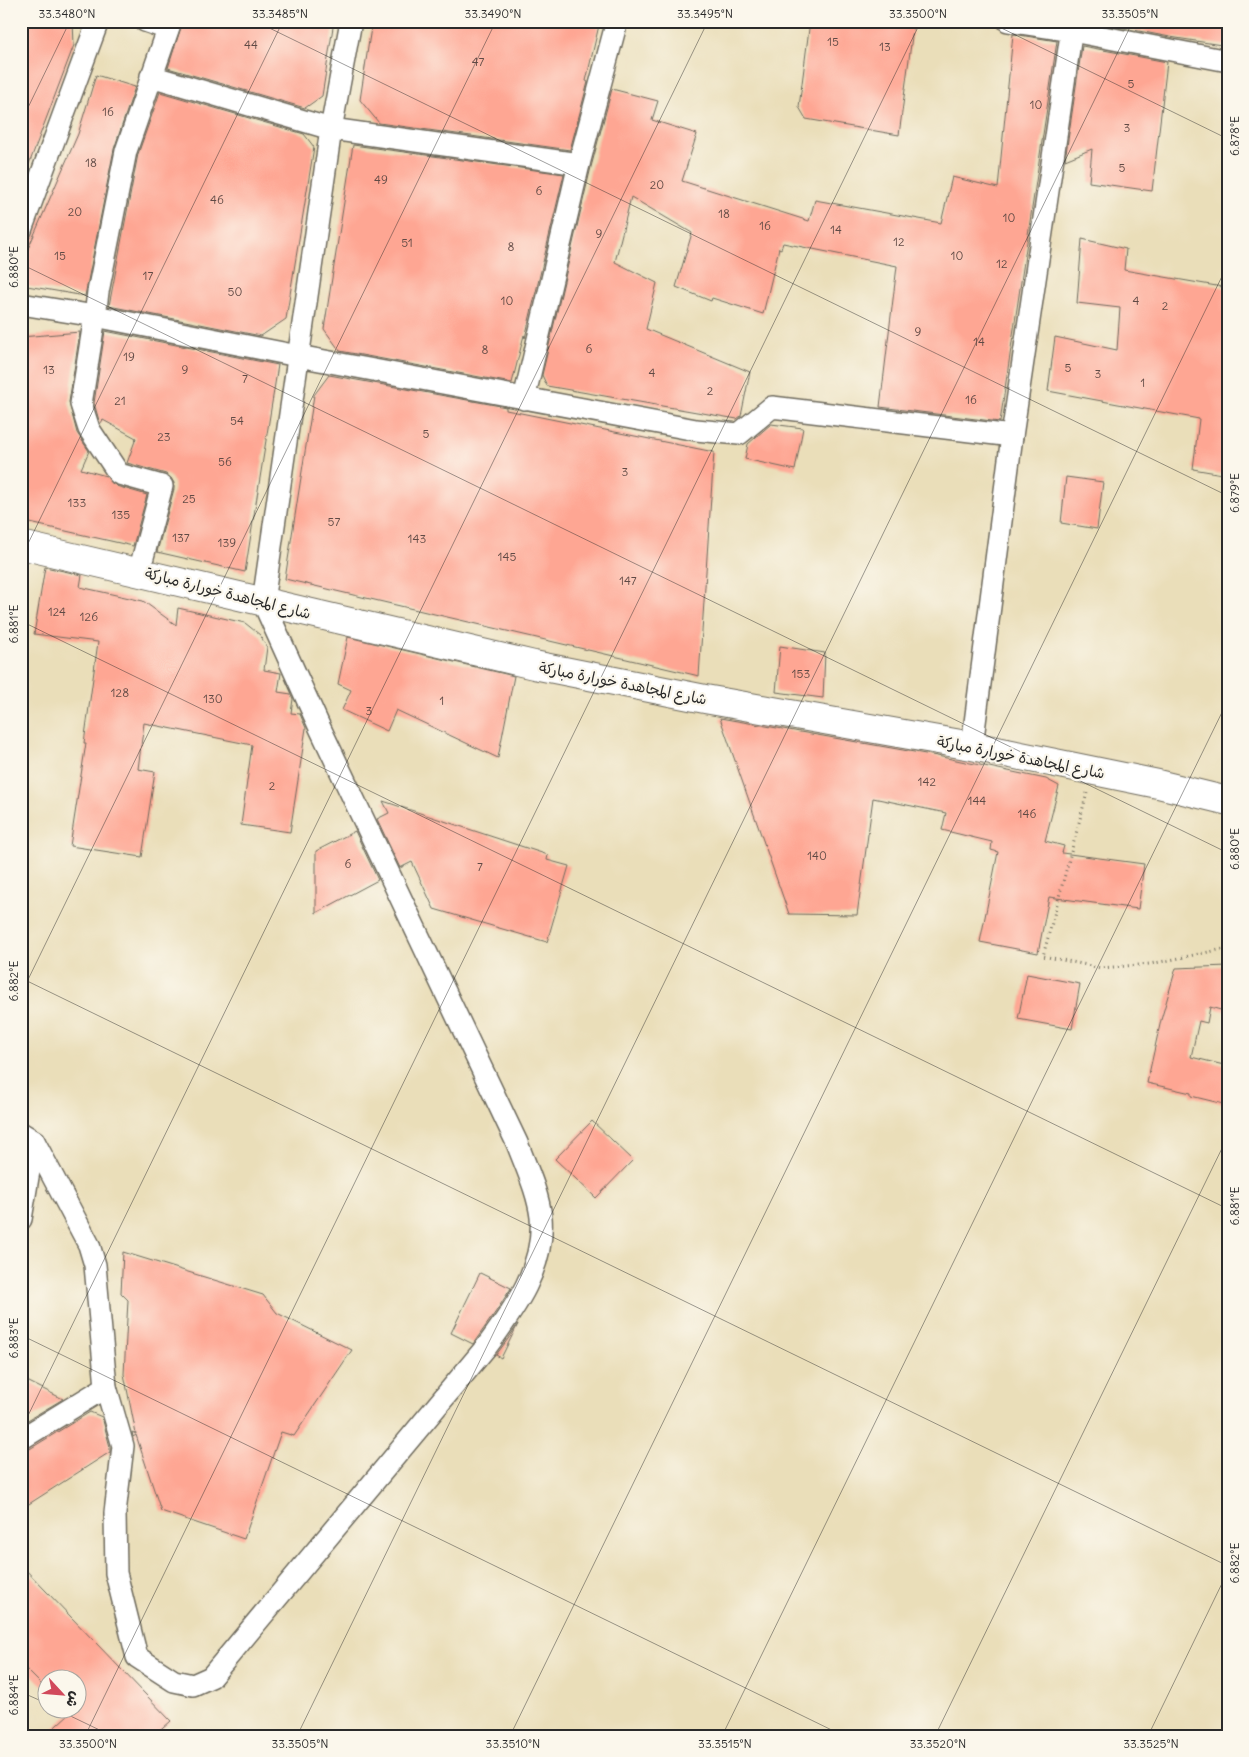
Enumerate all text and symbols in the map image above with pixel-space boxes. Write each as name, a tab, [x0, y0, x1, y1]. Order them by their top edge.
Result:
text: 33.3480°N	[39, 6, 95, 21]
text: 33.3485°N	[252, 6, 308, 21]
text: 33.3490°N	[465, 6, 521, 21]
text: 33.3495°N	[677, 6, 733, 21]
text: 33.3500°N	[889, 6, 947, 21]
text: 33.3505°N	[1102, 6, 1158, 21]
house number: 15	[827, 34, 839, 49]
house number: 44	[244, 37, 258, 52]
house number: 13	[879, 39, 891, 54]
house number: 47	[472, 54, 484, 69]
house number: 5	[1128, 76, 1135, 91]
house number: 10	[1030, 97, 1042, 112]
house number: 16	[102, 104, 114, 119]
text: 6.878°E	[1227, 116, 1242, 156]
house number: 3	[1124, 120, 1131, 135]
house number: 18	[85, 155, 97, 170]
house number: 5	[1119, 160, 1126, 175]
house number: 49	[374, 172, 388, 187]
house number: 20	[650, 177, 664, 192]
house number: 6	[536, 183, 543, 198]
house number: 46	[210, 192, 224, 207]
house number: 20	[68, 204, 82, 219]
house number: 18	[718, 206, 730, 221]
house number: 10	[1003, 210, 1015, 225]
house number: 16	[759, 218, 771, 233]
house number: 14	[830, 222, 842, 237]
house number: 9	[596, 226, 603, 241]
house number: 12	[893, 234, 905, 249]
house number: 51	[401, 235, 413, 250]
house number: 8	[508, 239, 515, 254]
text: 6.880°E	[6, 246, 21, 288]
house number: 15	[54, 248, 66, 263]
house number: 10	[951, 248, 963, 263]
house number: 12	[996, 256, 1008, 271]
house number: 17	[143, 268, 153, 283]
house number: 50	[228, 284, 243, 299]
house number: 10	[501, 293, 513, 308]
house number: 4	[1133, 293, 1140, 308]
house number: 2	[1162, 298, 1169, 313]
house number: 9	[915, 324, 922, 339]
house number: 14	[973, 334, 985, 349]
house number: 6	[586, 341, 593, 356]
house number: 8	[482, 342, 489, 357]
house number: 19	[123, 349, 135, 364]
house number: 5	[1065, 360, 1072, 375]
house number: 13	[43, 362, 55, 377]
house number: 9	[182, 362, 189, 377]
house number: 4	[649, 365, 656, 380]
house number: 3	[1095, 366, 1102, 381]
house number: 7	[242, 371, 248, 386]
house number: 1	[1141, 375, 1145, 390]
house number: 2	[707, 383, 714, 398]
house number: 16	[965, 392, 977, 407]
house number: 21	[114, 393, 126, 408]
house number: 54	[230, 413, 244, 428]
house number: 5	[423, 426, 430, 441]
house number: 23	[157, 429, 171, 444]
house number: 56	[218, 454, 232, 469]
house number: 3	[622, 464, 629, 479]
text: 6.879°E	[1227, 473, 1242, 513]
house number: 25	[182, 491, 196, 506]
house number: 133	[68, 495, 86, 510]
house number: 135	[112, 507, 130, 522]
house number: 57	[328, 514, 341, 529]
house number: 137	[172, 530, 190, 545]
house number: 143	[408, 531, 426, 546]
house number: 139	[218, 535, 236, 550]
house number: 145	[498, 549, 516, 564]
street label: شارع المجاهدة خورارة مباركة	[143, 563, 313, 624]
house number: 147	[619, 573, 637, 588]
text: 6.881°E	[6, 604, 21, 644]
house number: 124	[48, 604, 66, 619]
house number: 126	[80, 609, 98, 624]
street label: شارع المجاهدة خورارة مباركة	[537, 657, 708, 710]
house number: 153	[792, 666, 810, 681]
house number: 128	[111, 685, 129, 700]
house number: 130	[203, 691, 223, 706]
house number: 1	[440, 693, 444, 708]
house number: 3	[366, 703, 373, 718]
street label: شارع المجاهدة خورارة مباركة	[935, 731, 1106, 784]
house number: 142	[918, 774, 937, 789]
house number: 2	[269, 778, 276, 793]
house number: 144	[968, 793, 986, 808]
house number: 146	[1018, 806, 1036, 821]
text: 6.880°E	[1227, 828, 1242, 870]
house number: 140	[807, 848, 827, 863]
house number: 6	[345, 856, 352, 871]
house number: 7	[477, 859, 483, 874]
text: 6.882°E	[6, 961, 21, 1001]
text: 6.881°E	[1227, 1186, 1242, 1226]
text: 6.883°E	[6, 1317, 21, 1359]
text: 6.882°E	[1227, 1543, 1242, 1583]
north arrow	[38, 1670, 88, 1720]
text: 6.884°E	[6, 1674, 21, 1716]
text: ش	[62, 1689, 85, 1711]
text: 33.3500°N	[59, 1736, 117, 1751]
text: 33.3505°N	[272, 1736, 328, 1751]
text: 33.3510°N	[486, 1736, 540, 1751]
text: 33.3515°N	[698, 1736, 752, 1751]
text: 33.3520°N	[910, 1736, 966, 1751]
text: 33.3525°N	[1123, 1736, 1179, 1751]

